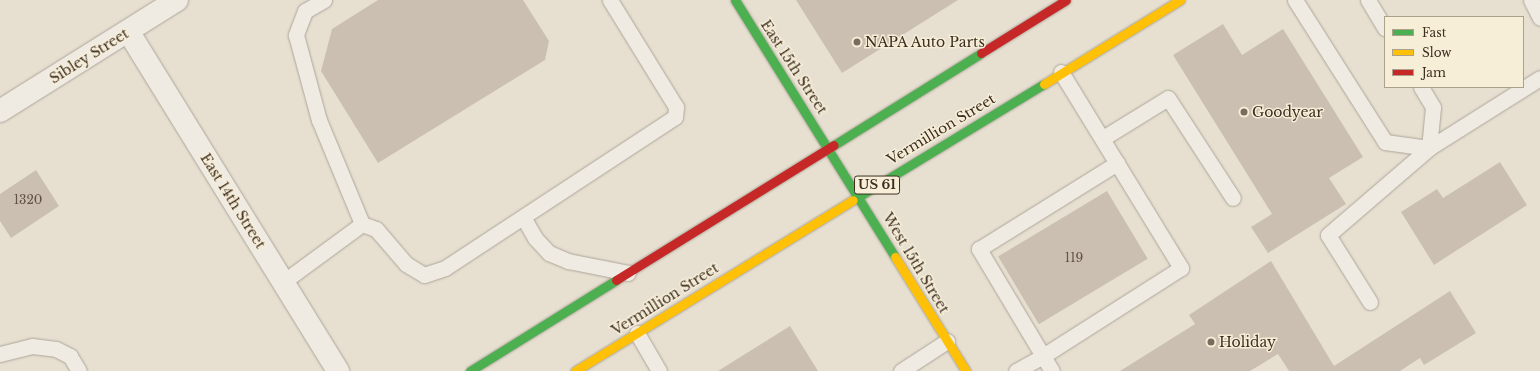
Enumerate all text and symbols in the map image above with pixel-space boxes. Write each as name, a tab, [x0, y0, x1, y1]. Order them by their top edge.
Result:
legend	[1384, 16, 1524, 88]
street label: East 15th Street	[757, 17, 831, 117]
street label: Sibley Street	[46, 25, 132, 87]
text: Fast	[1422, 25, 1446, 40]
place label: NAPA Auto Parts	[865, 34, 986, 50]
marker: NAPA Auto Parts	[852, 37, 862, 47]
text: Slow	[1422, 45, 1451, 60]
text: Jam	[1422, 65, 1446, 80]
street label: Vermillion Street	[884, 90, 998, 168]
place label: Goodyear	[1252, 104, 1323, 120]
marker: Goodyear	[1239, 107, 1249, 117]
street label: East 14th Street	[197, 150, 269, 252]
road number: US 61	[854, 174, 900, 196]
house number: 1320	[14, 193, 42, 207]
street label: West 15th Street	[879, 210, 953, 316]
house number: 119	[1065, 251, 1083, 265]
street label: Vermillion Street	[608, 259, 722, 339]
place label: Holiday	[1219, 334, 1276, 350]
marker: Holiday	[1206, 337, 1216, 347]

